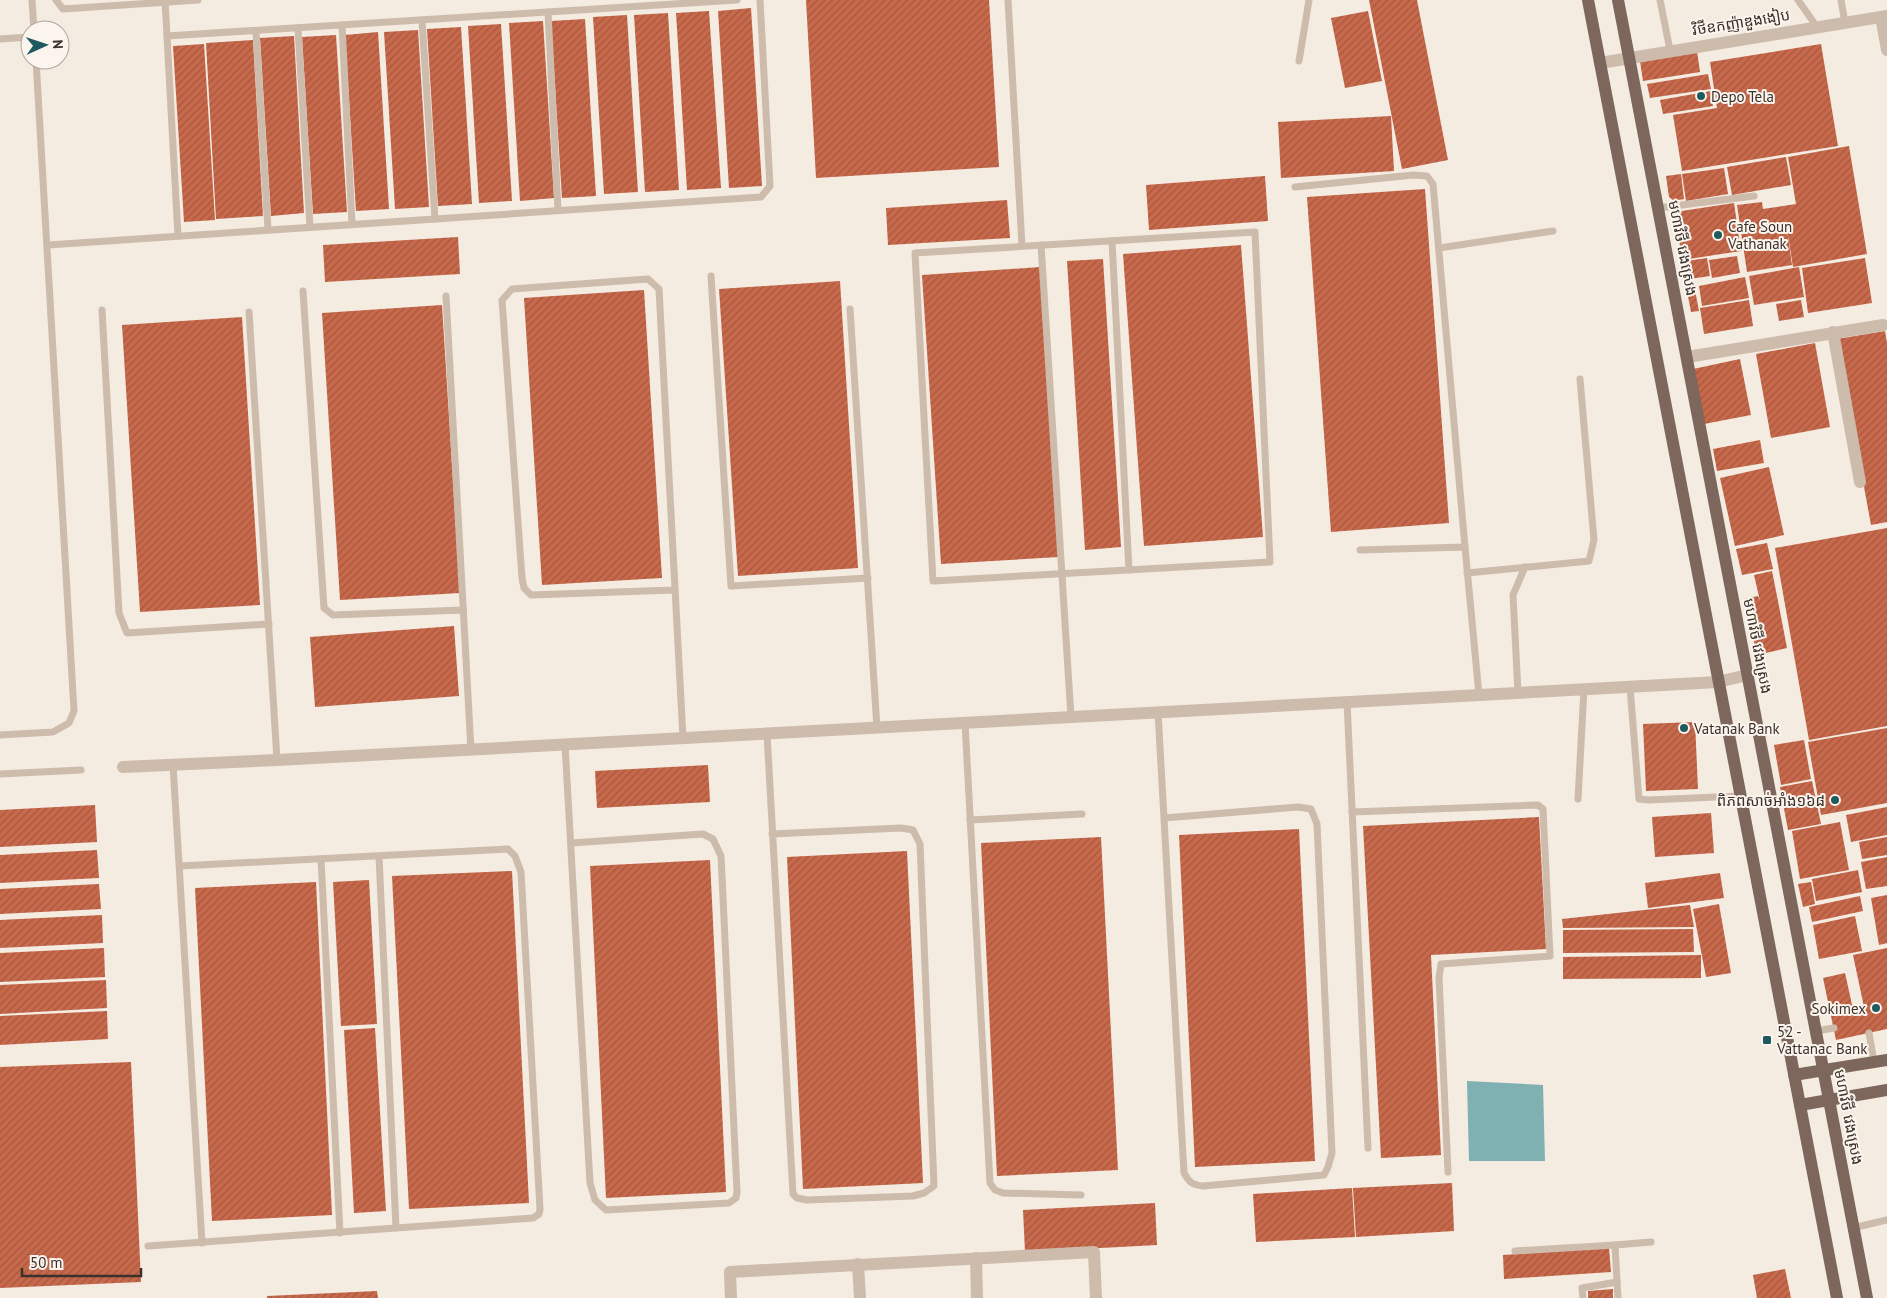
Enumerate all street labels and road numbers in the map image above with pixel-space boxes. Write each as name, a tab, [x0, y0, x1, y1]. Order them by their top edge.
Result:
street label: វិថីឧកញ៉ាឌួងងៀប	[1691, 5, 1791, 40]
street label: មហាវិថី វេងស្រេង	[1664, 199, 1702, 297]
street label: មហាវិថី វេងស្រេង	[1739, 597, 1777, 695]
street label: មហាវិថី វេងស្រេង	[1830, 1068, 1868, 1166]

